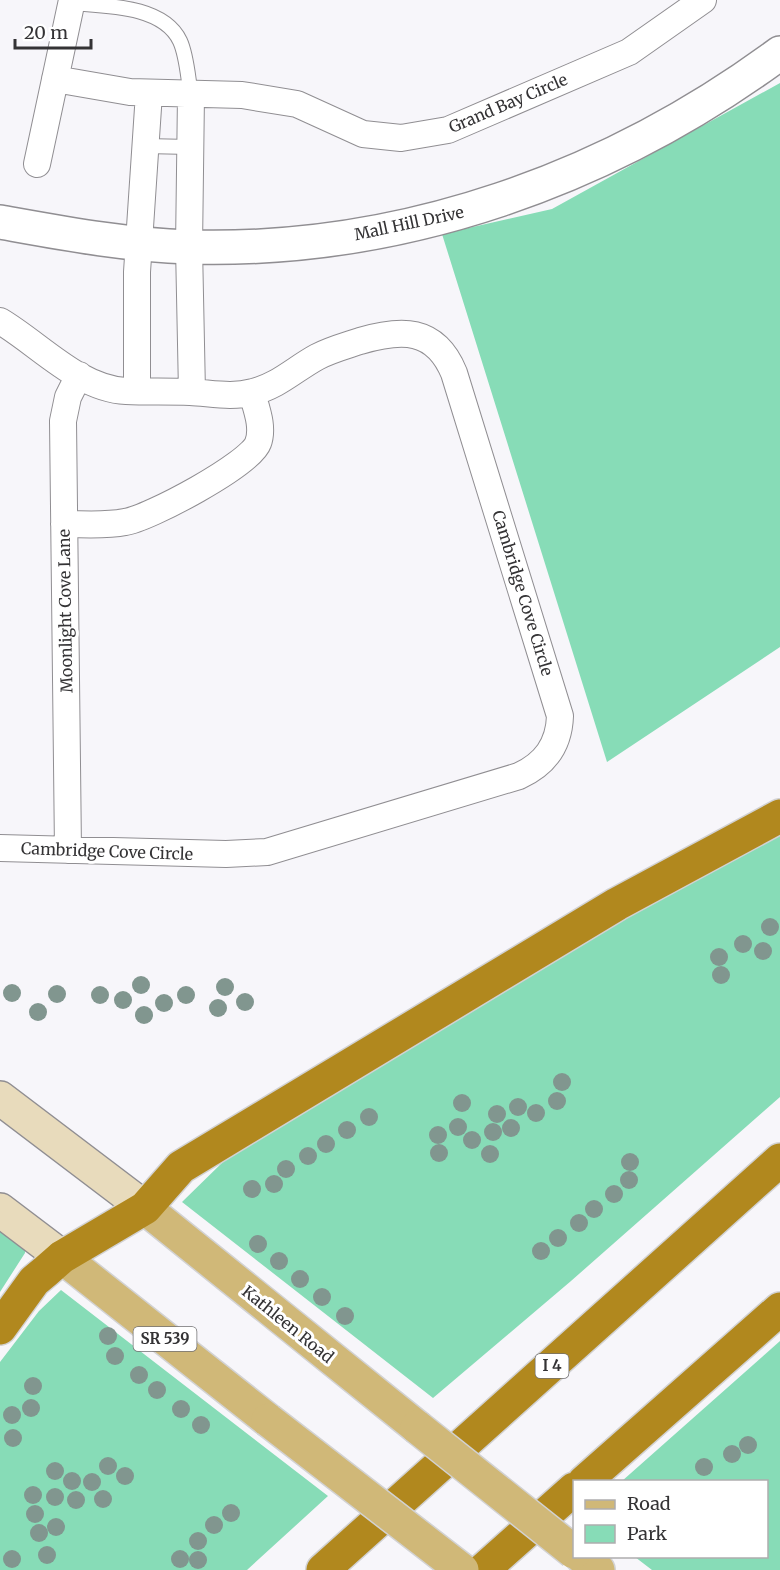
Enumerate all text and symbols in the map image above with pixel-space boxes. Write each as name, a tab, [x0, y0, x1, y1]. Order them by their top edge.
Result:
scale bar	[15, 12, 92, 50]
text: 20 m	[24, 21, 68, 44]
street label: Grand Bay Circle	[446, 69, 570, 137]
street label: Mall Hill Drive	[352, 202, 466, 244]
street label: Cambridge Cove Circle	[488, 508, 558, 678]
street label: Moonlight Cove Lane	[54, 529, 76, 693]
street label: Cambridge Cove Circle	[21, 838, 193, 864]
street label: Kathleen Road	[238, 1281, 338, 1367]
road number: SR 539	[134, 1327, 196, 1351]
road number: I 4	[536, 1354, 568, 1378]
legend	[573, 1480, 768, 1558]
text: Road	[627, 1492, 671, 1515]
text: Park	[627, 1522, 668, 1545]

